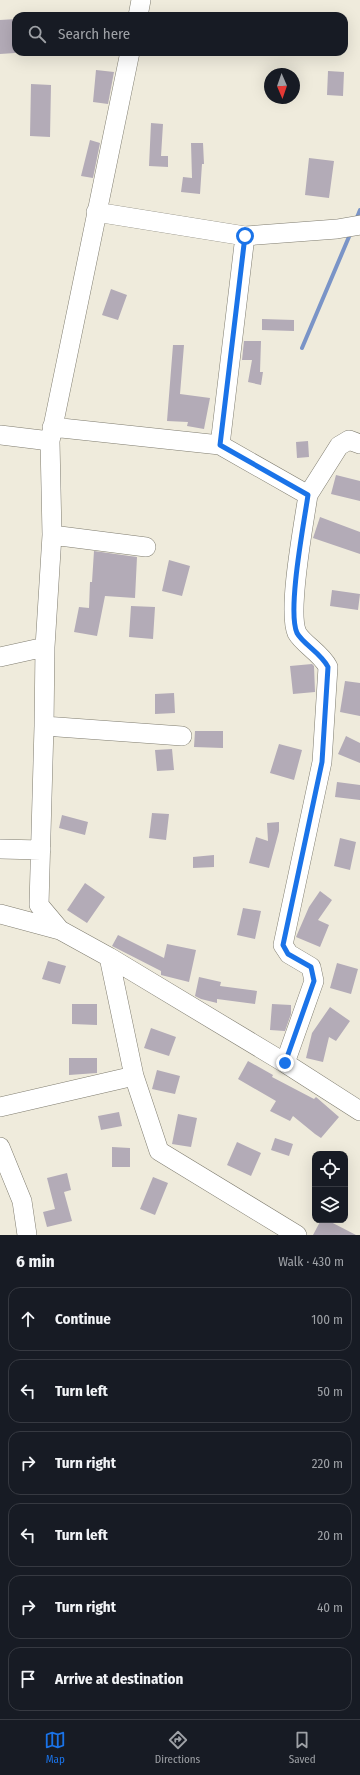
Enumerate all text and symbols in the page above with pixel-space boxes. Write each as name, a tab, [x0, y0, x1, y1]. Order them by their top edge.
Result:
search box	[12, 12, 348, 56]
icon: search	[26, 23, 48, 45]
text: Search here	[58, 25, 130, 43]
north arrow	[264, 68, 300, 104]
route start	[236, 227, 254, 245]
route end	[276, 1054, 294, 1072]
map controls	[312, 1151, 348, 1223]
button: locate	[312, 1151, 348, 1187]
button: layers	[312, 1187, 348, 1223]
text: 6 min	[16, 1251, 55, 1272]
text: Walk · 430 m	[278, 1254, 344, 1269]
icon: ahead	[17, 1308, 39, 1330]
text: Continue	[55, 1310, 111, 1328]
text: 100 m	[311, 1312, 343, 1327]
icon: left	[17, 1380, 39, 1402]
text: Turn left	[55, 1382, 108, 1400]
text: 50 m	[317, 1384, 343, 1399]
icon: right	[17, 1452, 39, 1474]
text: Turn right	[55, 1454, 116, 1472]
text: 220 m	[312, 1456, 343, 1471]
icon: left	[17, 1524, 39, 1546]
text: Turn left	[55, 1526, 108, 1544]
text: 20 m	[317, 1528, 343, 1543]
icon: right	[17, 1596, 39, 1618]
text: Turn right	[55, 1598, 116, 1616]
text: 40 m	[317, 1600, 343, 1615]
icon: arrive	[17, 1668, 39, 1690]
text: Arrive at destination	[55, 1670, 183, 1688]
tab: Map	[44, 1729, 66, 1766]
tab: Directions	[155, 1729, 200, 1766]
tab: Saved	[289, 1729, 316, 1766]

